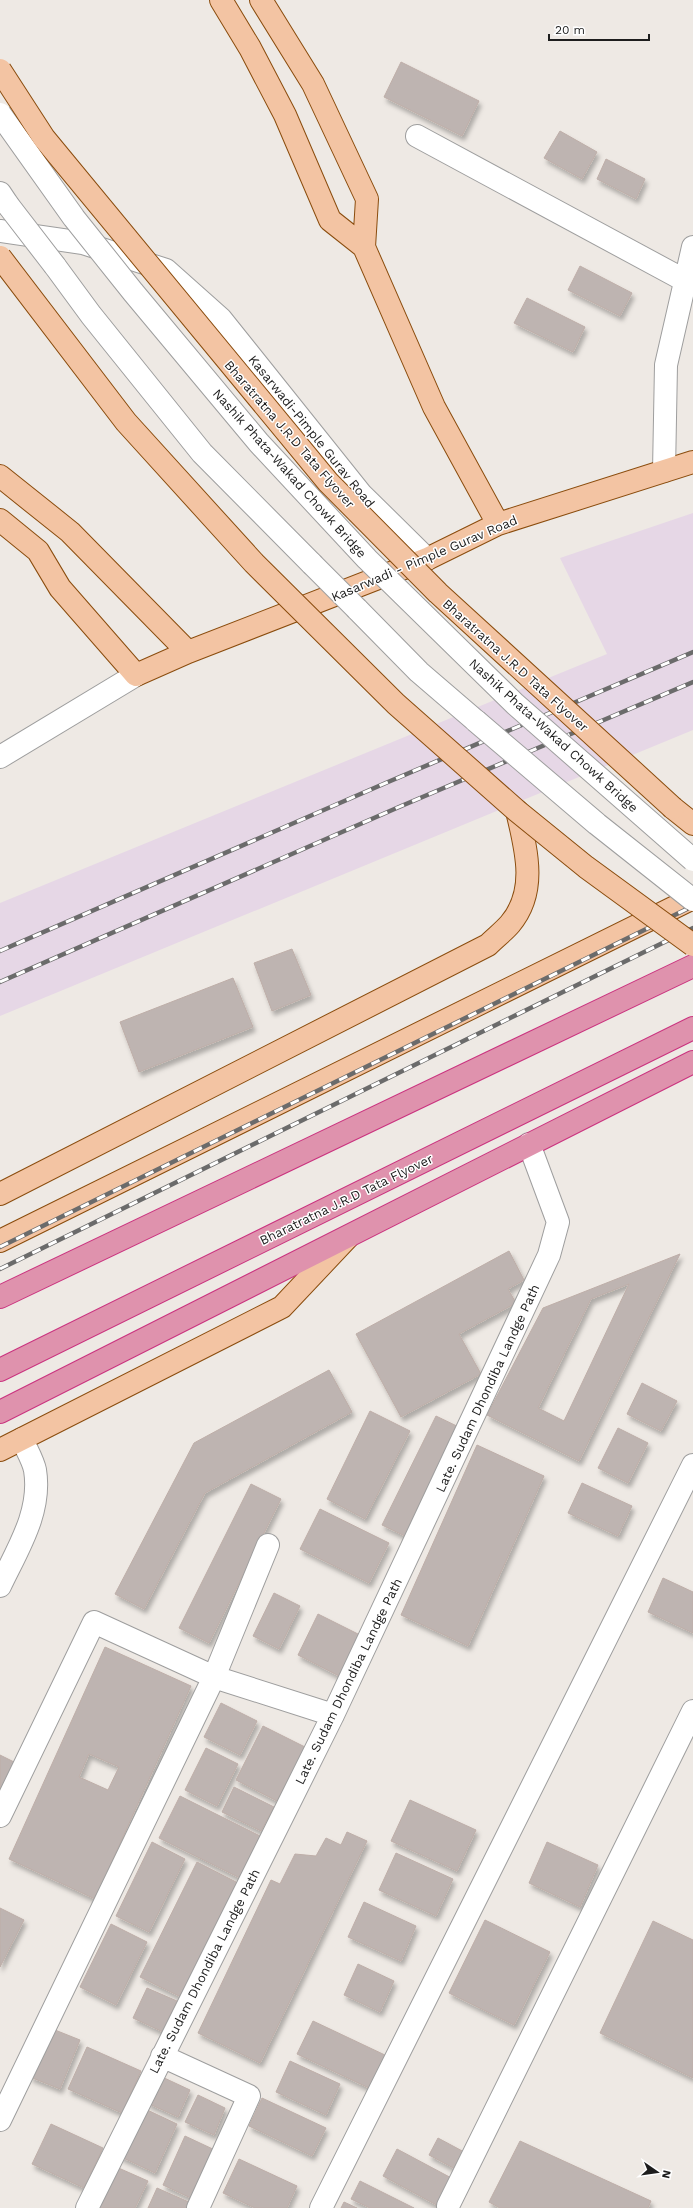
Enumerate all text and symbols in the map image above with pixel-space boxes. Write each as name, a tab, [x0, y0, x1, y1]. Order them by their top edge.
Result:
scale bar	[549, 16, 649, 42]
text: 20 m	[555, 23, 585, 37]
street label: Kasarwadi-Pimple Gurav Road	[245, 352, 378, 511]
street label: Bharatratna J.R.D Tata Flyover	[221, 357, 358, 511]
street label: Nashik Phata-Wakad Chowk Bridge	[210, 386, 369, 561]
street label: Kasarwadi - Pimple Gurav Road	[329, 512, 519, 605]
street label: Bharatratna J.R.D Tata Flyover	[440, 596, 592, 735]
street label: Nashik Phata-Wakad Chowk Bridge	[466, 656, 641, 815]
street label: Bharatratna J.R.D Tata Flyover	[257, 1151, 435, 1248]
street label: Late. Sudam Dhondiba Landge Path	[433, 1282, 542, 1494]
street label: Late. Sudam Dhondiba Landge Path	[292, 1576, 405, 1787]
street label: Late. Sudam Dhondiba Landge Path	[146, 1866, 263, 2076]
north arrow	[637, 2152, 677, 2192]
text: N	[659, 2169, 674, 2180]

